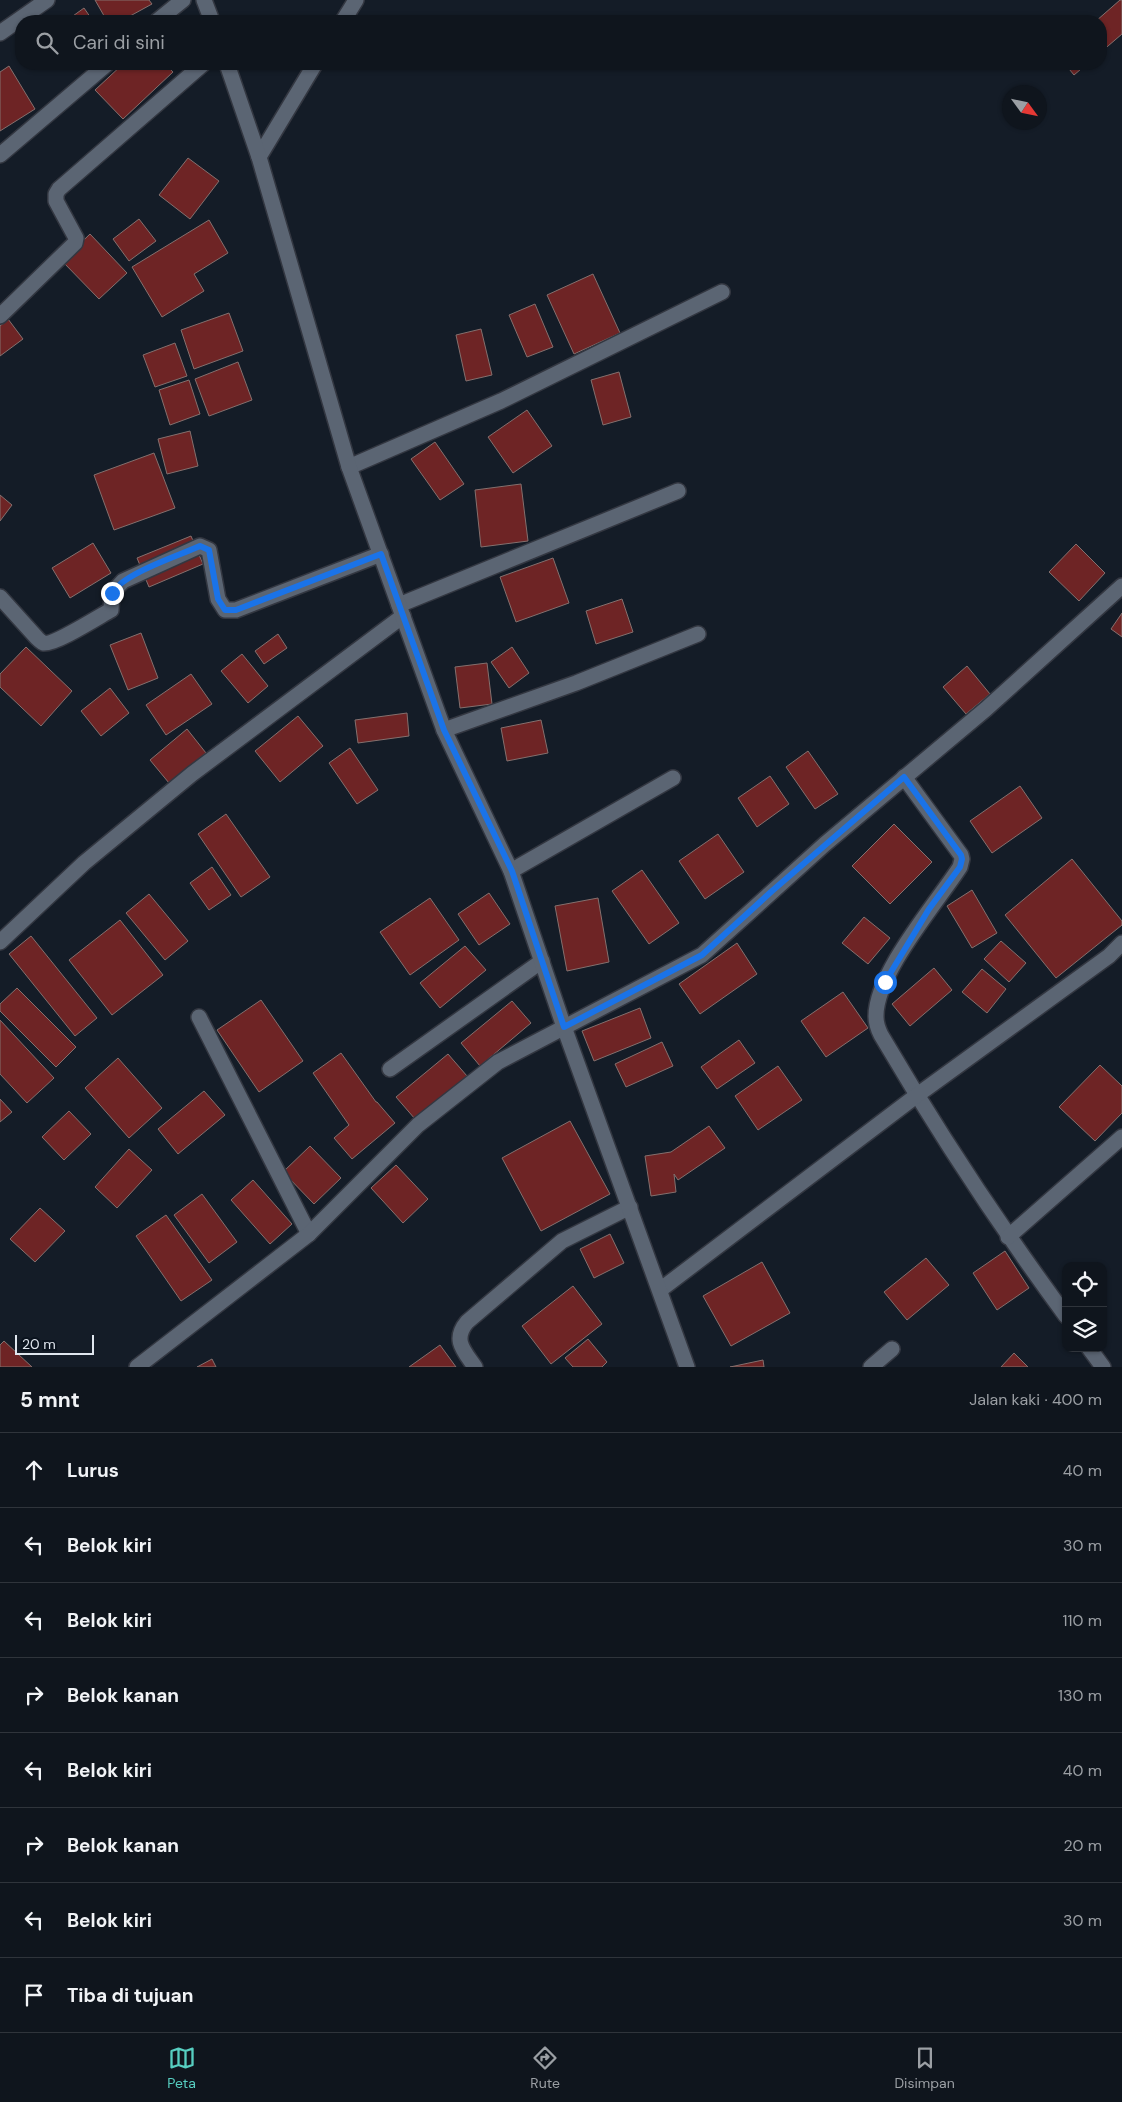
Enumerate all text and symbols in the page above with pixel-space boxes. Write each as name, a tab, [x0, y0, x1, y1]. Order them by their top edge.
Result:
search box	[15, 15, 1107, 70]
icon: search	[33, 29, 61, 57]
text: Cari di sini	[73, 30, 165, 55]
north arrow	[1002, 85, 1047, 130]
route end	[101, 582, 124, 605]
route start	[874, 971, 897, 994]
map controls	[1062, 1262, 1107, 1352]
button: locate	[1062, 1262, 1107, 1307]
button: layers	[1062, 1307, 1107, 1352]
scale bar	[15, 1332, 94, 1355]
text: 20 m	[22, 1335, 56, 1353]
text: 5 mnt	[20, 1386, 80, 1414]
text: Jalan kaki · 400 m	[969, 1389, 1102, 1410]
icon: ahead	[20, 1456, 48, 1484]
text: Lurus	[67, 1458, 119, 1483]
text: 40 m	[1063, 1460, 1102, 1481]
icon: left	[20, 1531, 48, 1559]
text: Belok kiri	[67, 1533, 152, 1558]
text: 30 m	[1063, 1535, 1102, 1556]
icon: left	[20, 1606, 48, 1634]
text: Belok kiri	[67, 1608, 152, 1633]
text: 110 m	[1063, 1610, 1102, 1631]
icon: right	[20, 1681, 48, 1709]
text: Belok kanan	[67, 1683, 179, 1708]
text: 130 m	[1058, 1685, 1102, 1706]
icon: left	[20, 1756, 48, 1784]
text: Belok kiri	[67, 1758, 152, 1783]
text: 40 m	[1063, 1760, 1102, 1781]
icon: right	[20, 1831, 48, 1859]
text: Belok kanan	[67, 1833, 179, 1858]
text: 20 m	[1063, 1835, 1102, 1856]
icon: left	[20, 1906, 48, 1934]
text: Belok kiri	[67, 1908, 152, 1933]
text: 30 m	[1063, 1910, 1102, 1931]
icon: arrive	[20, 1981, 48, 2009]
text: Tiba di tujuan	[67, 1983, 193, 2008]
tab: Peta	[167, 2044, 196, 2092]
tab: Rute	[530, 2044, 560, 2092]
tab: Disimpan	[894, 2044, 955, 2092]

